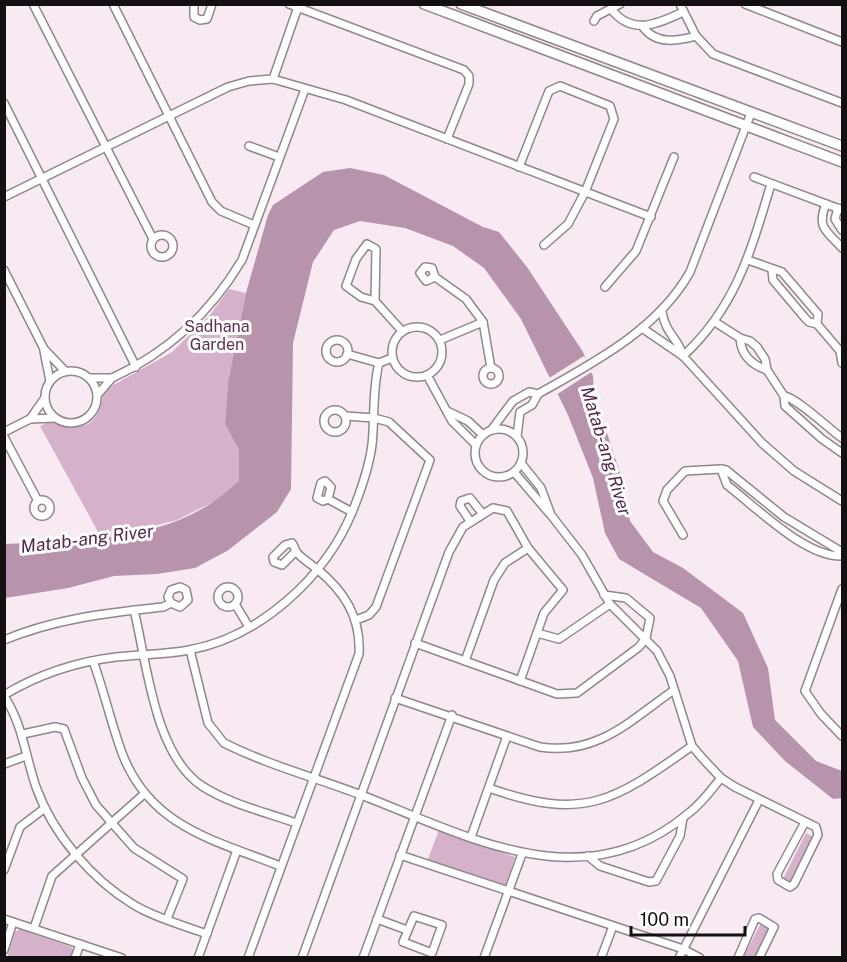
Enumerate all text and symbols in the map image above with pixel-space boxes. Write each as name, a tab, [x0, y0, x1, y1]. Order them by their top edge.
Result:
park label: Sadhana Garden	[184, 317, 250, 354]
water label: Matab-ang River	[577, 384, 636, 518]
water label: Matab-ang River	[19, 520, 155, 557]
scale bar	[631, 899, 745, 937]
text: 100 m	[640, 909, 689, 930]

